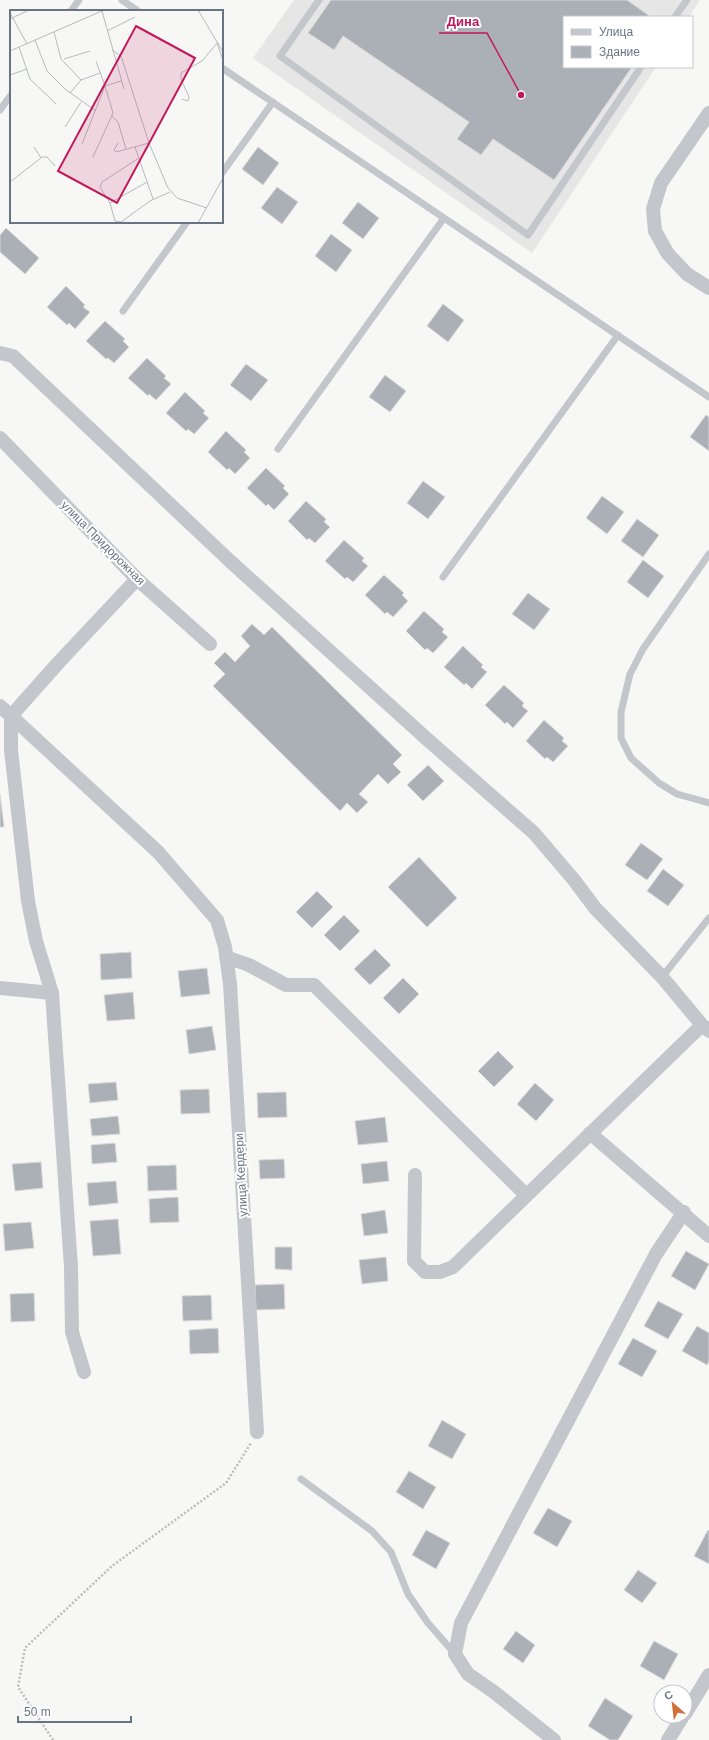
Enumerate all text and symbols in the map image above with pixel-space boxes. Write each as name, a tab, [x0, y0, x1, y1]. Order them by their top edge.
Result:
callout: Дина	[439, 8, 487, 33]
inset map	[10, 10, 223, 223]
text: Дина	[447, 14, 480, 29]
legend	[563, 16, 693, 68]
text: Улица	[599, 25, 633, 39]
text: Здание	[599, 45, 640, 59]
street label: улица Придорожная	[58, 498, 148, 588]
street label: улица Кердери	[232, 1133, 250, 1217]
north arrow	[653, 1684, 693, 1724]
text: С	[662, 1688, 675, 1702]
scale bar	[18, 1698, 131, 1724]
text: 50 m	[24, 1705, 51, 1719]

